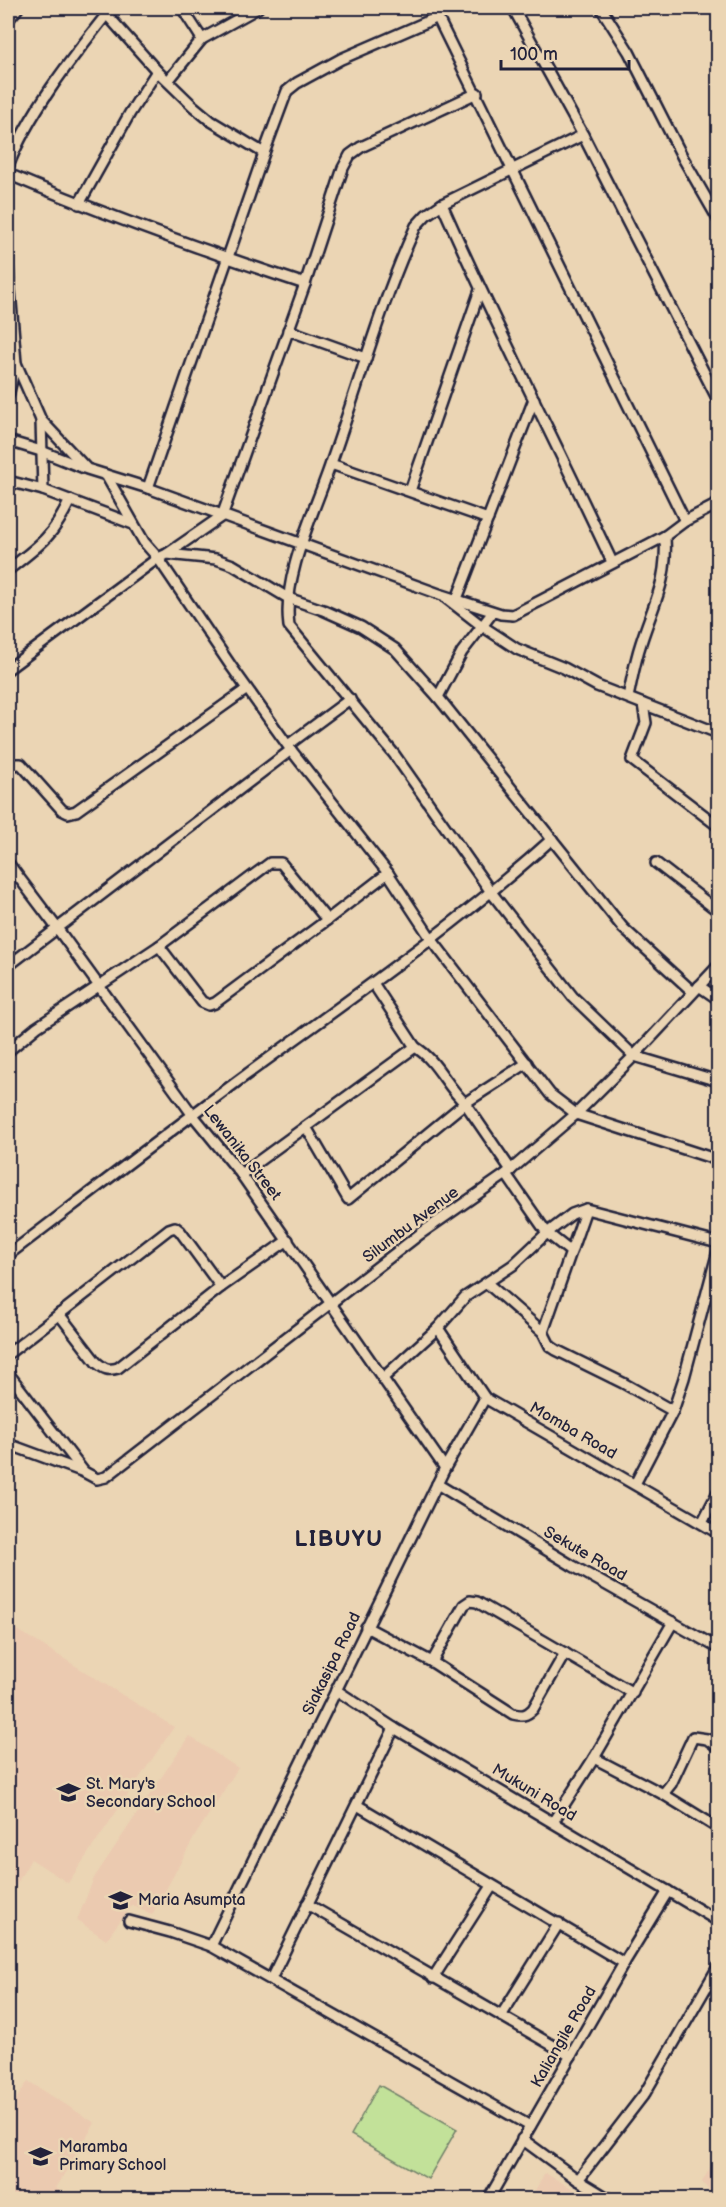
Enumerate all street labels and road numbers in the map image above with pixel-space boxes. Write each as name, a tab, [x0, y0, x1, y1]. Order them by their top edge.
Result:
street label: Lewanika Street	[199, 1102, 285, 1204]
street label: Silumbu Avenue	[359, 1182, 463, 1267]
street label: Momba Road	[526, 1398, 620, 1464]
street label: Sekute Road	[540, 1523, 630, 1585]
street label: Siakasipa Road	[299, 1609, 365, 1719]
street label: Mukuni Road	[488, 1760, 580, 1826]
street label: Kaliangile Road	[527, 1983, 601, 2091]

